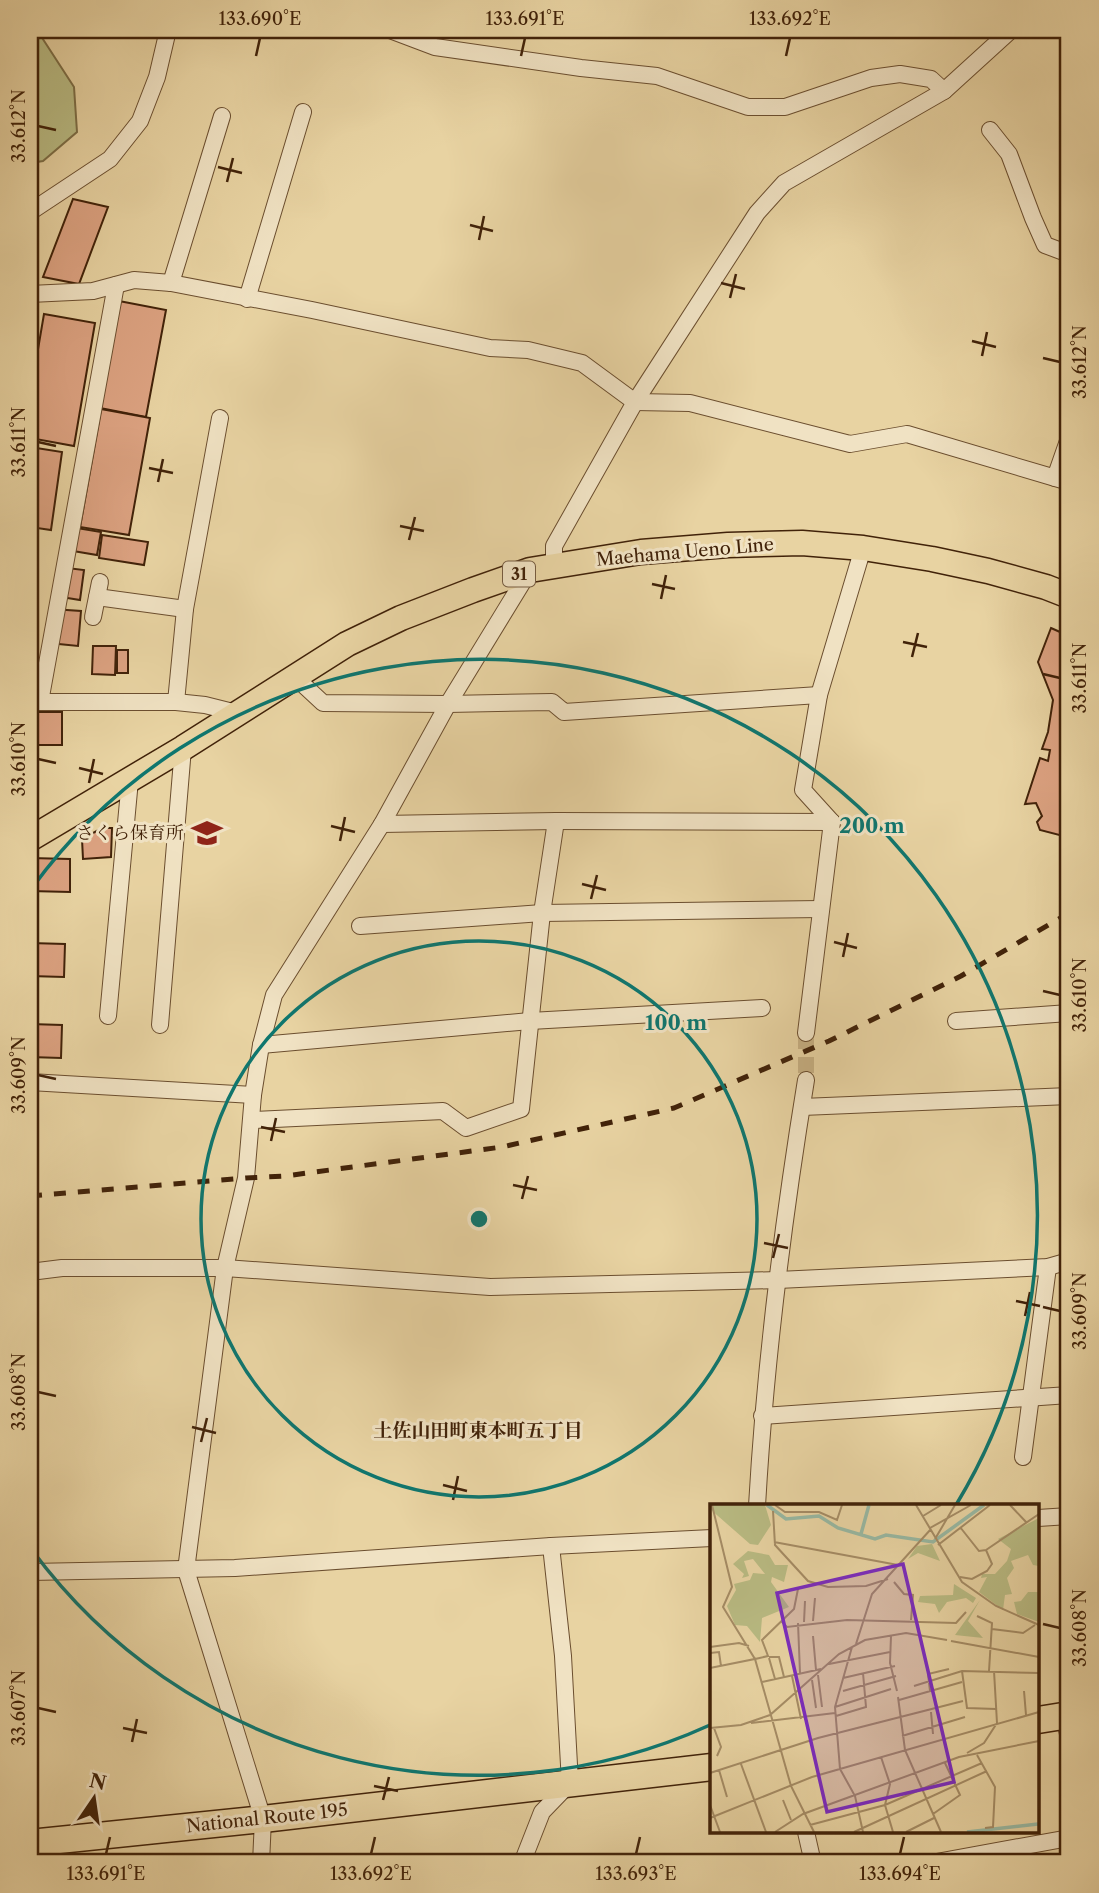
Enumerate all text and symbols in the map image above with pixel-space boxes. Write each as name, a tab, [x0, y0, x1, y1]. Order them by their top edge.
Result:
text: 133.690°E	[218, 8, 302, 30]
text: 133.691°E	[486, 8, 565, 30]
text: 133.692°E	[749, 8, 831, 30]
text: 33.612°N	[8, 89, 30, 163]
text: 33.612°N	[1069, 325, 1091, 399]
text: 33.611°N	[8, 406, 30, 477]
street label: Maehama Ueno Line	[595, 533, 775, 571]
road number: 31	[503, 562, 535, 586]
text: 33.611°N	[1069, 642, 1091, 713]
text: 33.610°N	[8, 721, 30, 796]
text: 200 m	[839, 813, 905, 838]
school or university icon: さくら保育所	[190, 816, 224, 850]
place label: さくら保育所	[76, 822, 184, 844]
text: 33.610°N	[1069, 957, 1091, 1032]
text: 100 m	[645, 1010, 707, 1035]
text: 33.609°N	[8, 1036, 30, 1114]
centre of rings	[467, 1207, 491, 1231]
text: 33.609°N	[1069, 1272, 1091, 1350]
text: 33.608°N	[8, 1353, 30, 1431]
district label: 土佐山田町東本町五丁目	[373, 1419, 583, 1442]
inset map	[710, 1504, 1040, 1834]
text: 33.608°N	[1069, 1589, 1091, 1667]
text: 33.607°N	[8, 1670, 30, 1746]
north arrow	[60, 1764, 130, 1834]
text: N	[87, 1769, 108, 1795]
street label: National Route 195	[185, 1799, 349, 1837]
text: 133.691°E	[67, 1863, 146, 1885]
text: 133.692°E	[330, 1863, 412, 1885]
text: 133.693°E	[595, 1863, 677, 1885]
text: 133.694°E	[859, 1863, 941, 1885]

